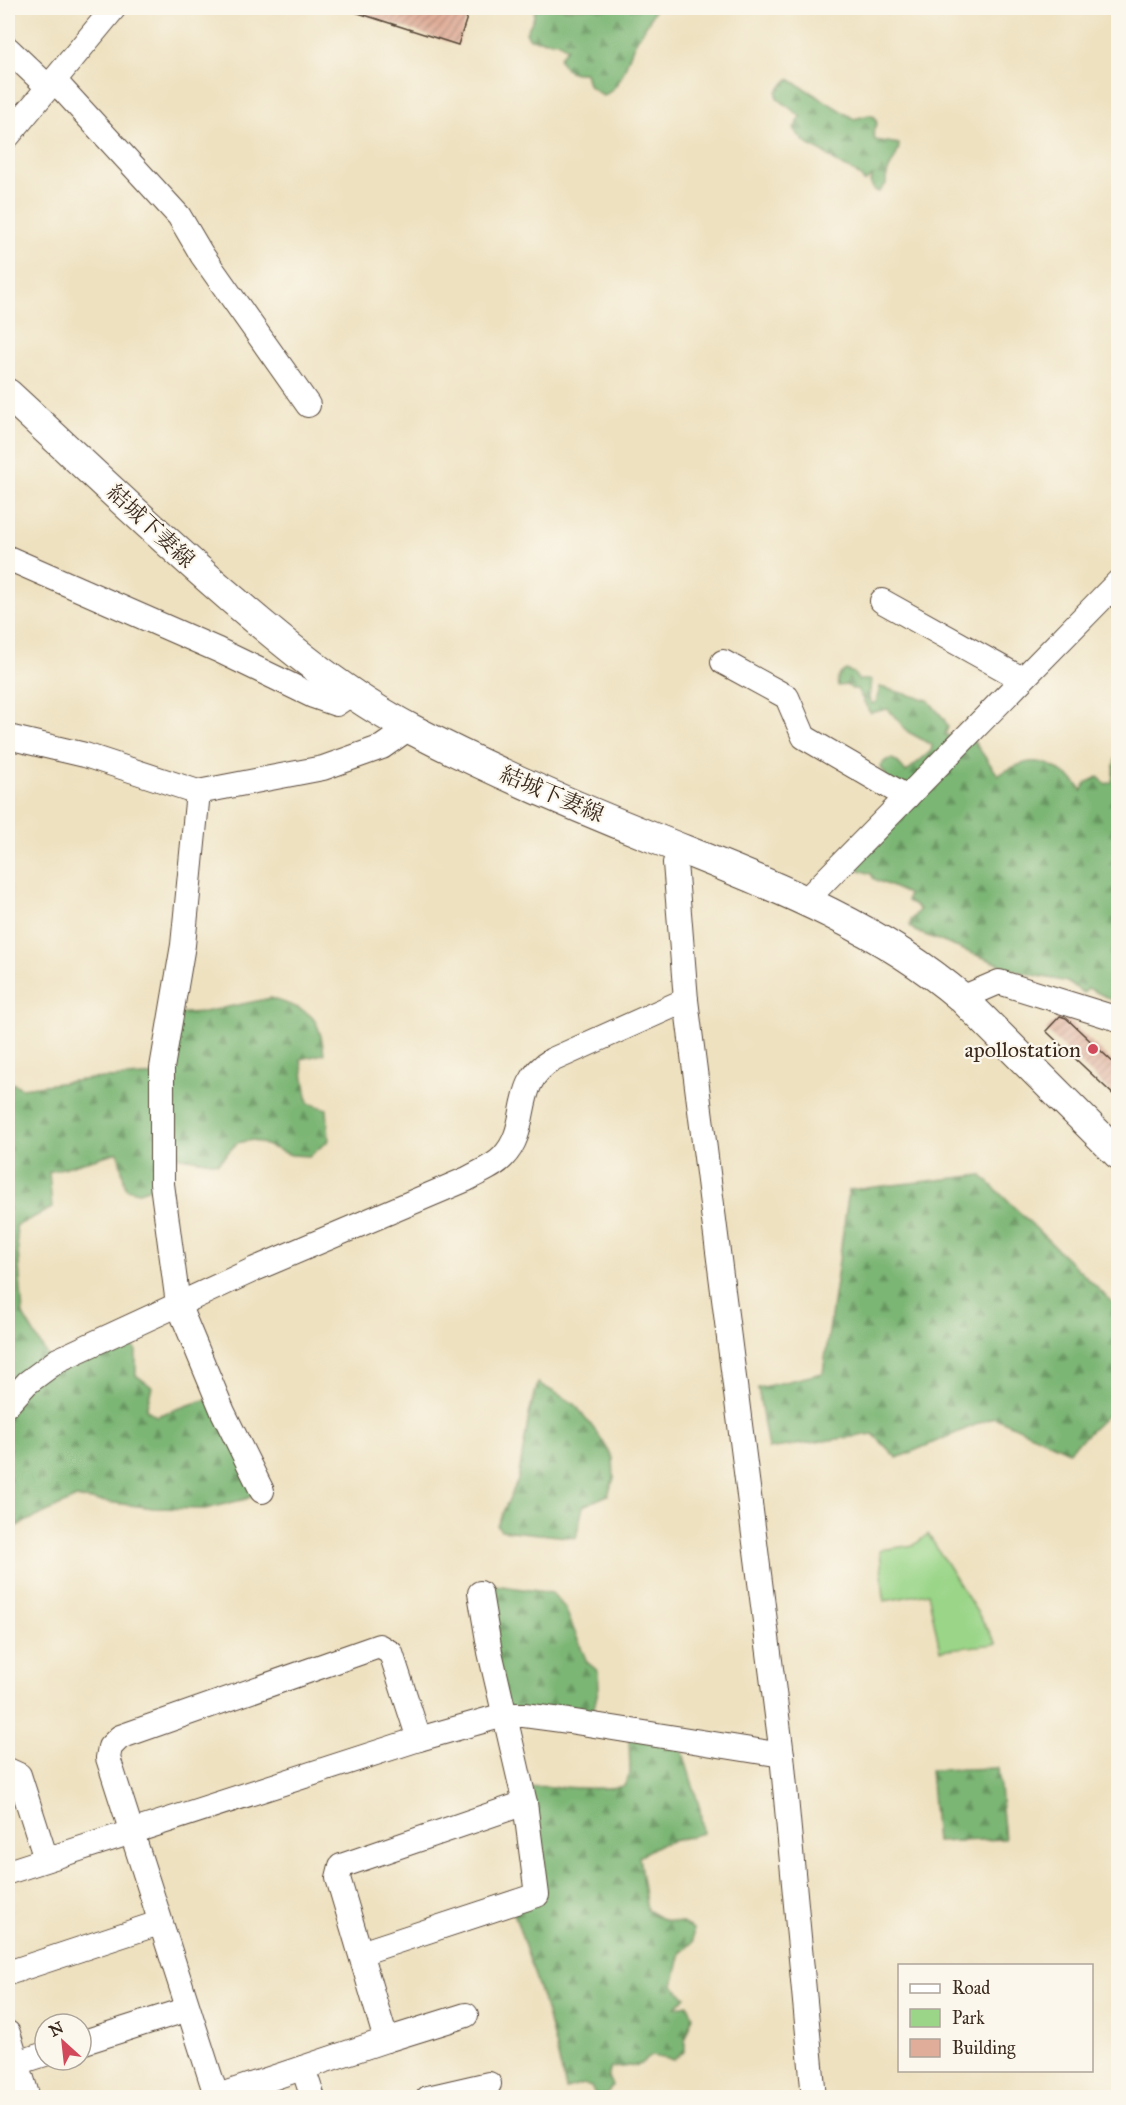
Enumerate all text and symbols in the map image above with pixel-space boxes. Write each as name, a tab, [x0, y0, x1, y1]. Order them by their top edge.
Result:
street label: 結城下妻線	[102, 479, 200, 573]
street label: 結城下妻線	[496, 760, 608, 828]
place label: apollostation	[964, 1036, 1081, 1063]
marker: apollostation	[1086, 1042, 1100, 1056]
legend	[898, 1964, 1093, 2072]
text: Road	[952, 1977, 990, 1999]
text: Park	[952, 2007, 985, 2029]
north arrow	[33, 2012, 93, 2072]
text: N	[46, 2017, 67, 2041]
text: Building	[952, 2037, 1016, 2060]

